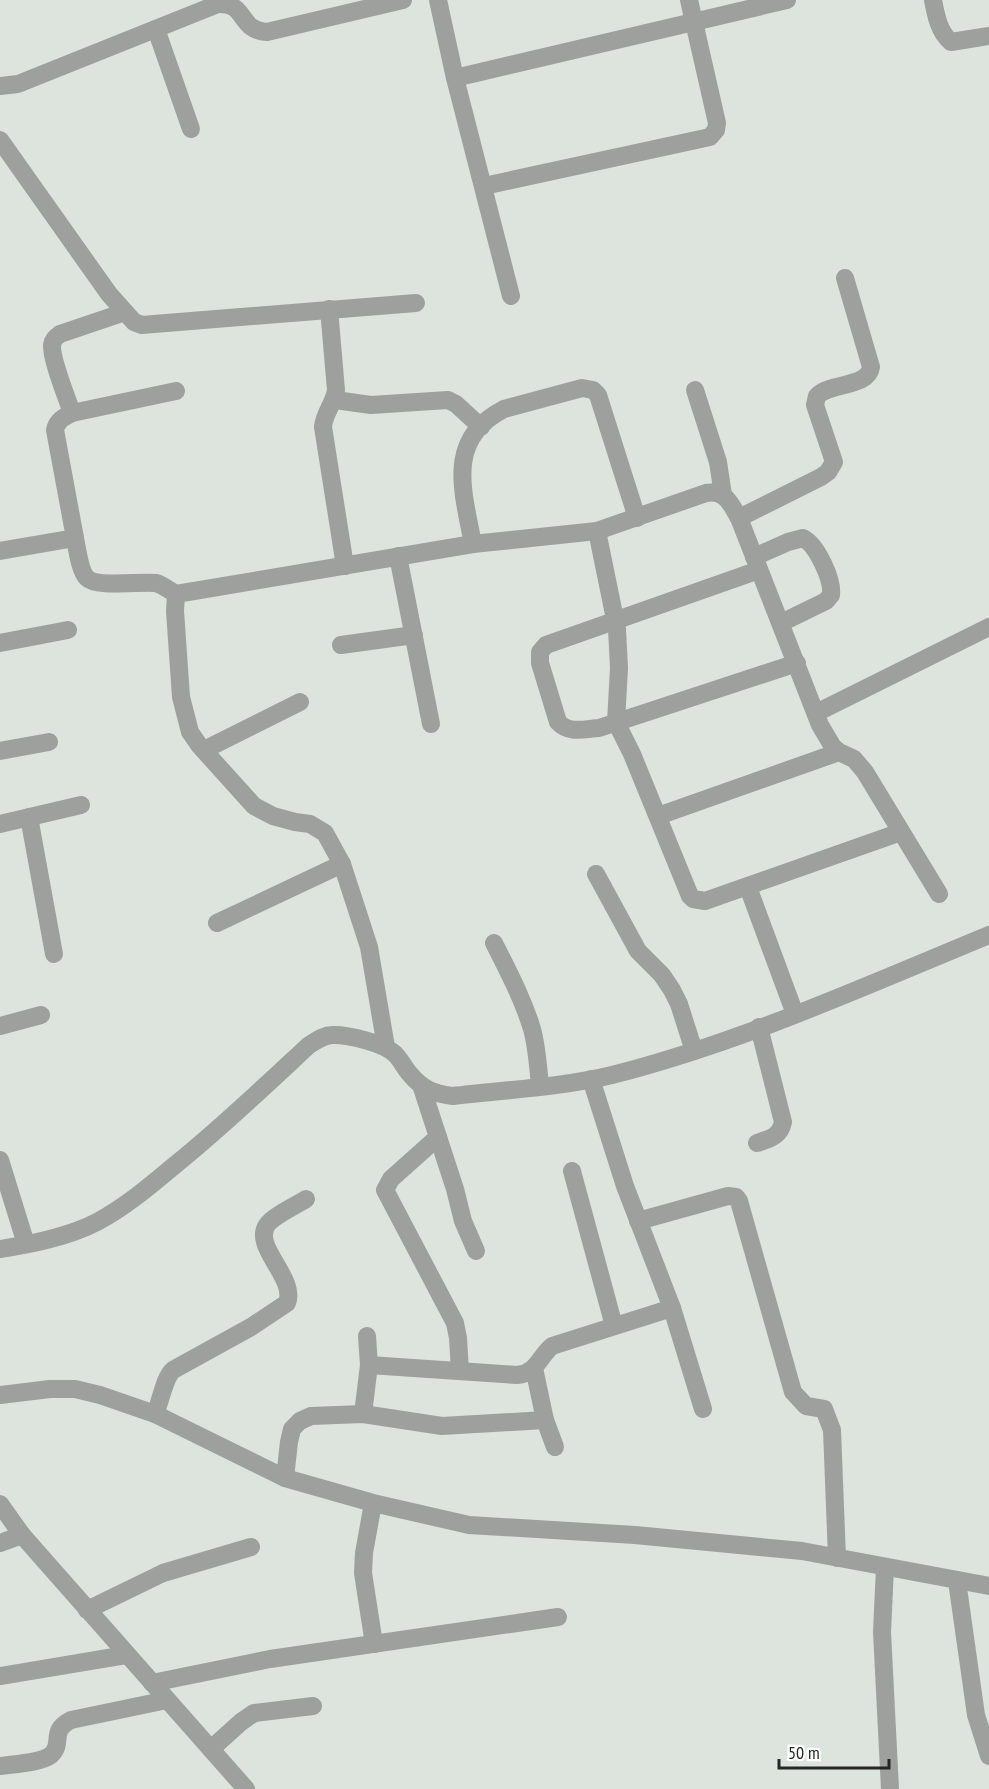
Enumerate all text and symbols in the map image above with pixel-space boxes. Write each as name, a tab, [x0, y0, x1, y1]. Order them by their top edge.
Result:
scale bar	[779, 1732, 888, 1770]
text: 50 m	[788, 1741, 820, 1764]

